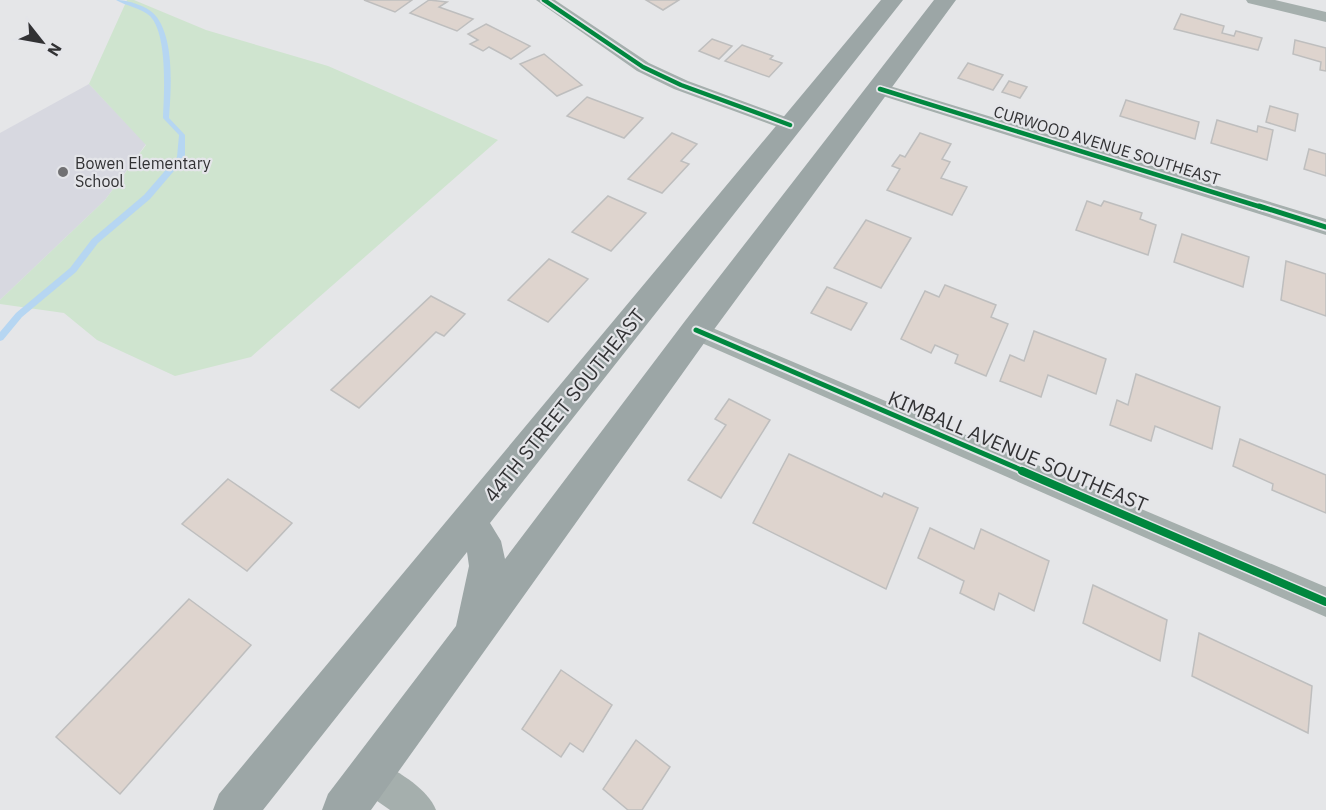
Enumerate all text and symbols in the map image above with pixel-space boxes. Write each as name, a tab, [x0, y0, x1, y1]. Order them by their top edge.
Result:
north arrow	[12, 12, 72, 72]
text: N	[43, 40, 66, 60]
street label: CURWOOD AVENUE SOUTHEAST	[991, 101, 1223, 189]
place label: Bowen Elementary School	[75, 153, 211, 191]
marker: Bowen Elementary School	[56, 165, 70, 179]
street label: 44TH STREET SOUTHEAST	[477, 303, 651, 507]
street label: KIMBALL AVENUE SOUTHEAST	[884, 384, 1152, 518]

